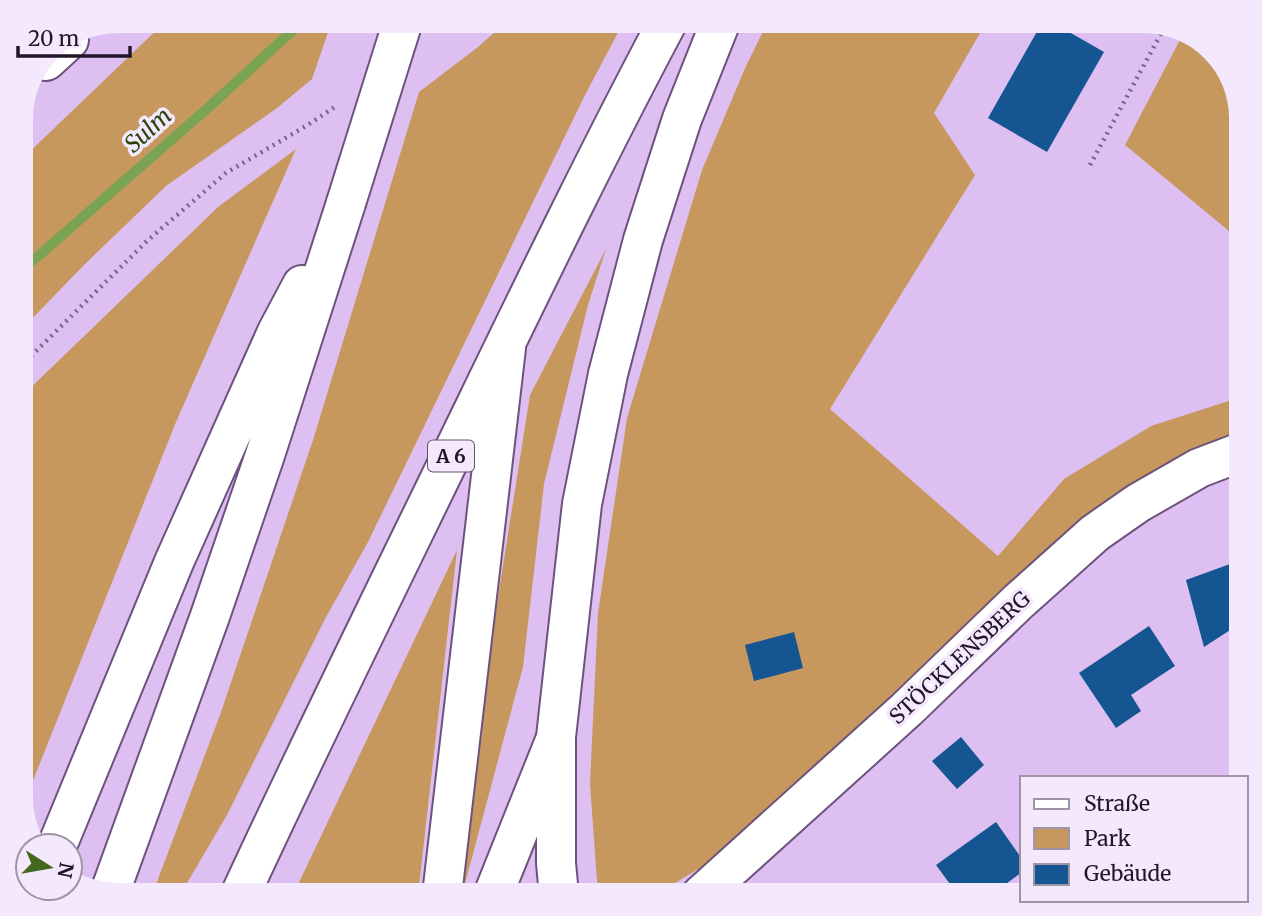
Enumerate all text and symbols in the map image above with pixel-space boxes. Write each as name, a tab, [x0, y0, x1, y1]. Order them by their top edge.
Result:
scale bar	[18, 14, 130, 58]
text: 20 m	[28, 25, 80, 52]
water label: Sulm	[118, 101, 177, 158]
road number: A 6	[428, 440, 474, 471]
street label: STÖCKLENSBERG	[883, 585, 1036, 730]
legend	[1020, 776, 1248, 902]
text: Straße	[1084, 790, 1150, 817]
text: Park	[1084, 825, 1131, 852]
north arrow	[14, 832, 84, 902]
text: Gebäude	[1084, 860, 1171, 887]
text: N	[52, 861, 79, 880]

